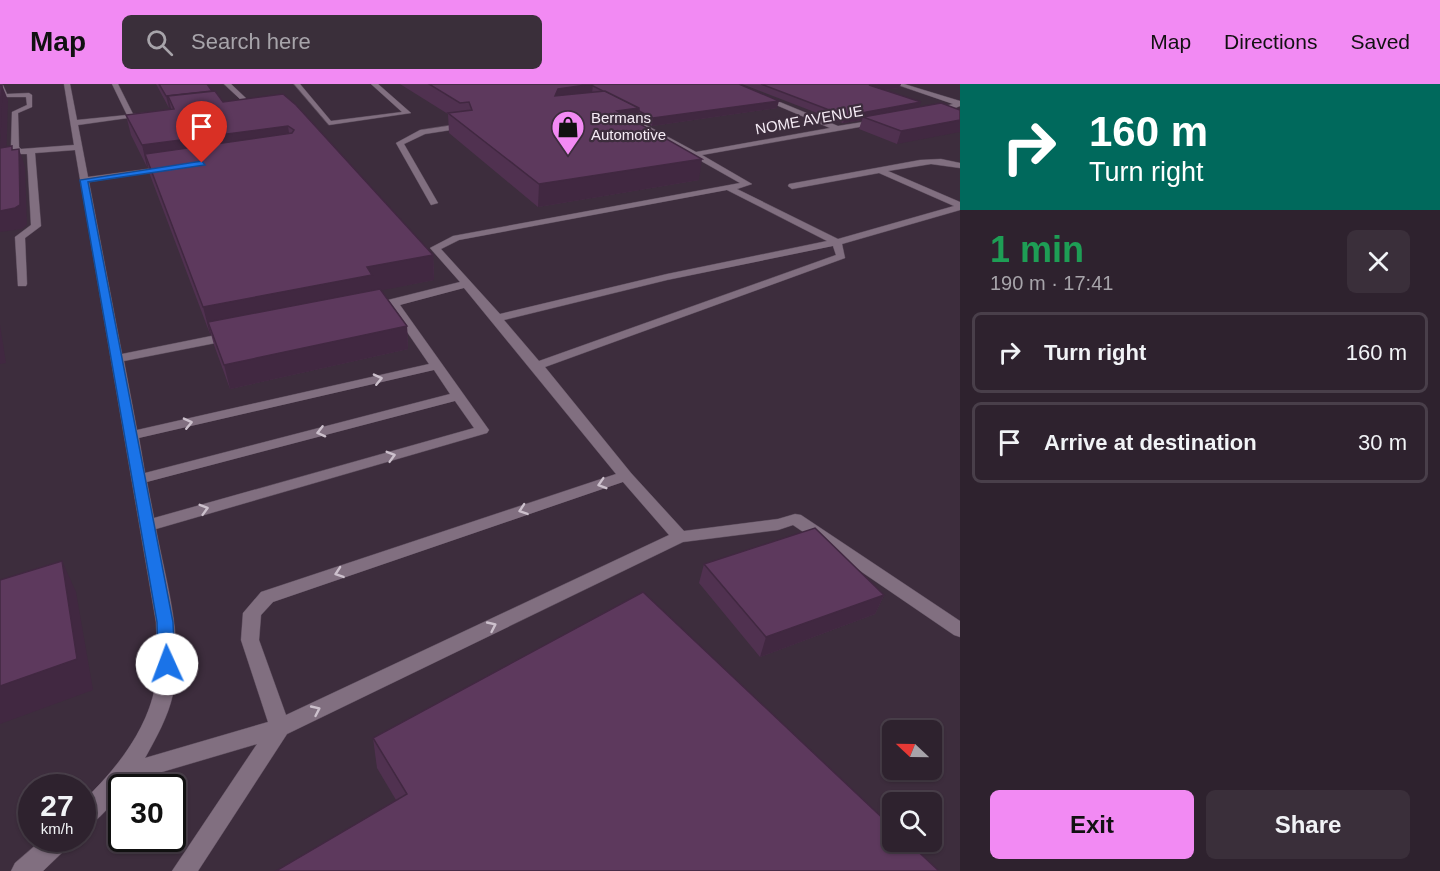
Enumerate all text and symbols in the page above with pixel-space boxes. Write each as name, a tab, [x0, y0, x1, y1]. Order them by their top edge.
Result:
search box	[122, 15, 542, 69]
text: Map	[30, 26, 86, 57]
icon: search	[143, 26, 176, 59]
text: Search here	[191, 29, 311, 54]
text: Map	[1150, 30, 1191, 53]
text: Directions	[1224, 30, 1317, 53]
text: Saved	[1350, 30, 1410, 53]
pin	[176, 101, 227, 163]
street label: NOME AVENUE	[754, 102, 864, 137]
icon: right	[990, 108, 1068, 186]
text: 160 m	[1089, 108, 1208, 155]
shop icon: Bermans Automotive	[550, 109, 586, 156]
place label: Bermans Automotive	[591, 109, 666, 143]
icon: arrive	[185, 110, 218, 143]
text: Turn right	[1089, 157, 1204, 187]
text: 1 min	[990, 229, 1084, 270]
button: close	[1347, 230, 1410, 293]
text: 190 m · 17:41	[990, 272, 1113, 294]
icon: right	[993, 336, 1026, 369]
text: Turn right	[1044, 340, 1146, 365]
text: 160 m	[1346, 340, 1407, 365]
one-way arrow	[373, 373, 383, 386]
one-way arrow	[183, 417, 193, 430]
one-way arrow	[316, 424, 326, 437]
icon: arrive	[993, 426, 1026, 459]
text: Arrive at destination	[1044, 430, 1257, 455]
text: 30 m	[1358, 430, 1407, 455]
one-way arrow	[385, 451, 396, 463]
one-way arrow	[598, 477, 608, 489]
one-way arrow	[518, 502, 529, 515]
one-way arrow	[199, 504, 209, 517]
one-way arrow	[334, 565, 345, 578]
one-way arrow	[486, 622, 497, 634]
position arrow	[135, 632, 199, 696]
one-way arrow	[310, 706, 321, 718]
north arrow	[882, 720, 942, 780]
map controls	[882, 720, 942, 852]
speed limit sign: 30	[108, 774, 186, 852]
text: 27	[40, 789, 74, 822]
button: Exit	[990, 790, 1194, 859]
button: Share	[1206, 790, 1410, 859]
button: search	[882, 792, 942, 852]
text: km/h	[41, 820, 73, 837]

